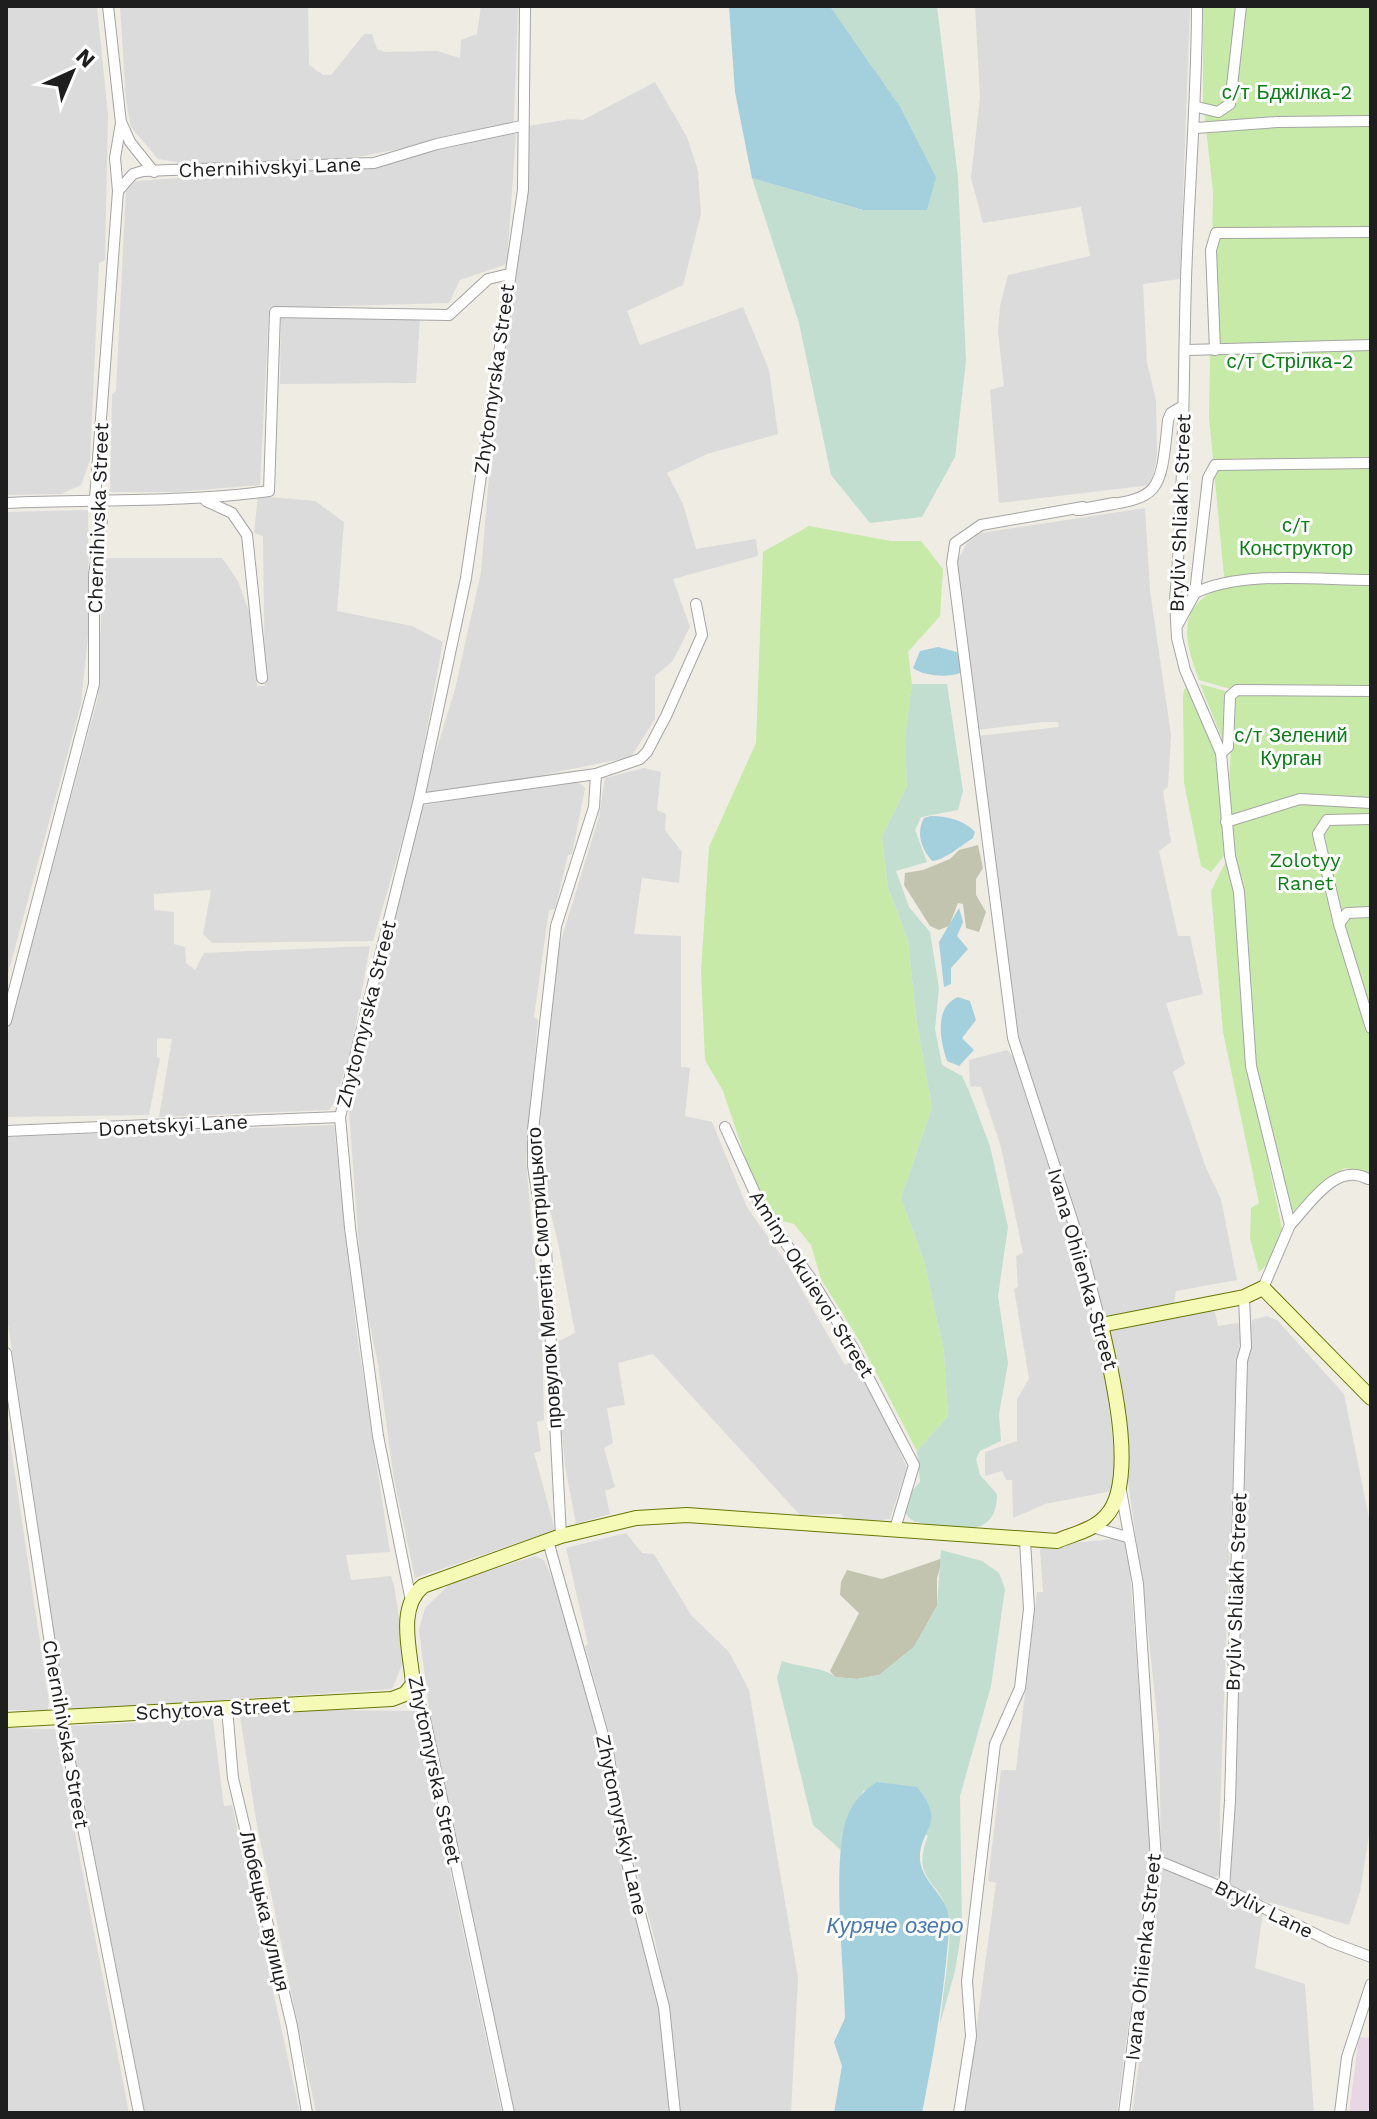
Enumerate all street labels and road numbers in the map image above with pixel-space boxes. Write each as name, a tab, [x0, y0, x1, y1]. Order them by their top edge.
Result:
street label: Chernihivskyi Lane	[178, 152, 362, 182]
street label: Zhytomyrska Street	[469, 282, 519, 476]
street label: Bryliv Shliakh Street	[1165, 413, 1195, 613]
street label: Chernihivska Street	[83, 422, 113, 614]
street label: Zhytomyrska Street	[331, 917, 401, 1110]
street label: Donetskyi Lane	[97, 1109, 249, 1141]
street label: провулок Мелетія Смотрицького	[521, 1126, 567, 1430]
street label: Ivana Ohiienka Street	[1043, 1166, 1123, 1373]
street label: Aminy Okuievoi Street	[745, 1186, 880, 1383]
street label: Bryliv Shliakh Street	[1221, 1492, 1251, 1692]
street label: Chernihivska Street	[38, 1638, 94, 1831]
street label: Zhytomyrska Street	[403, 1674, 467, 1867]
street label: Schytova Street	[135, 1693, 292, 1725]
street label: Zhytomyrskyi Lane	[591, 1733, 653, 1917]
street label: Любецька вулиця	[235, 1828, 295, 1994]
street label: Ivana Ohiienka Street	[1120, 1852, 1166, 2062]
street label: Bryliv Lane	[1211, 1875, 1317, 1943]

